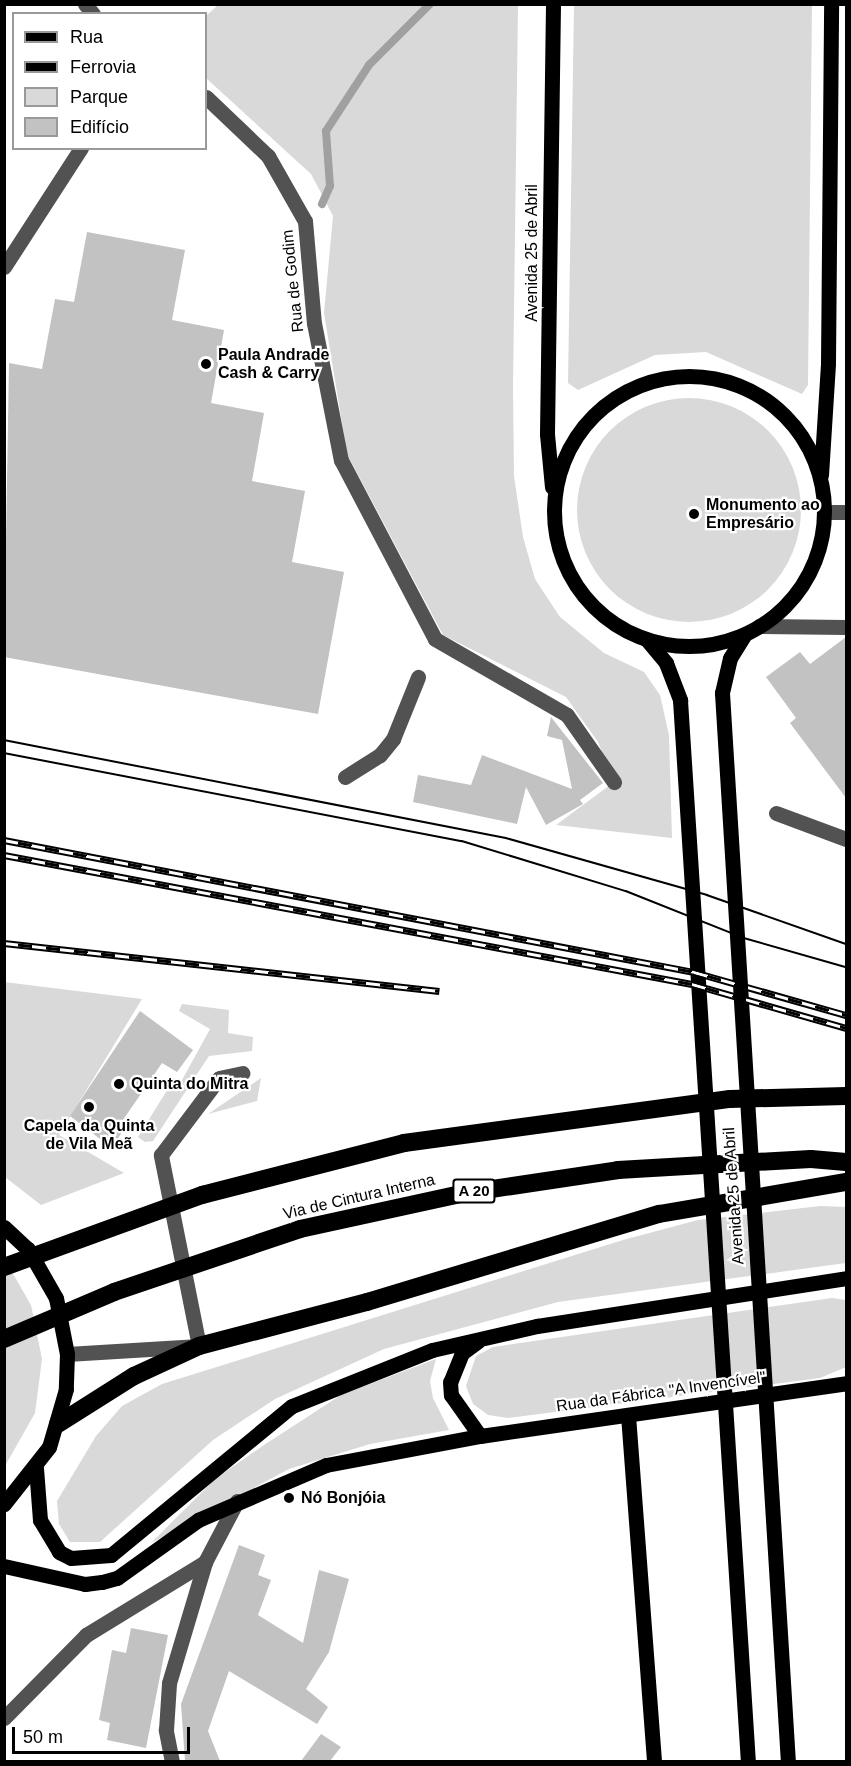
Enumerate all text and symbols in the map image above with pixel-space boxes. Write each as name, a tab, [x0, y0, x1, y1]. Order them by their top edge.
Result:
legend	[12, 12, 207, 150]
text: Rua	[70, 27, 103, 47]
text: Ferrovia	[70, 57, 136, 77]
text: Parque	[70, 87, 128, 107]
text: Edifício	[70, 117, 129, 137]
street label: Avenida 25 de Abril	[522, 184, 542, 322]
street label: Rua de Godim	[278, 229, 308, 333]
place label: Paula Andrade Cash & Carry	[218, 345, 330, 383]
marker: Paula Andrade Cash & Carry	[199, 357, 213, 371]
place label: Monumento ao Empresário	[706, 495, 820, 533]
marker: Monumento ao Empresário	[687, 507, 701, 521]
place label: Quinta do Mitra	[131, 1074, 248, 1094]
marker: Quinta do Mitra	[112, 1077, 126, 1091]
marker: Capela da Quinta de Vila Meã	[82, 1100, 96, 1114]
place label: Capela da Quinta de Vila Meã	[24, 1116, 154, 1154]
street label: Avenida 25 de Abril	[720, 1126, 748, 1266]
street label: Via de Cintura Interna	[281, 1170, 437, 1224]
road number: A 20	[452, 1179, 496, 1203]
street label: Rua da Fábrica "A Invencível"	[555, 1368, 767, 1416]
place label: Nó Bonjóia	[301, 1488, 385, 1508]
marker: Nó Bonjóia	[282, 1491, 296, 1505]
scale bar	[15, 1715, 194, 1753]
text: 50 m	[23, 1727, 63, 1747]

